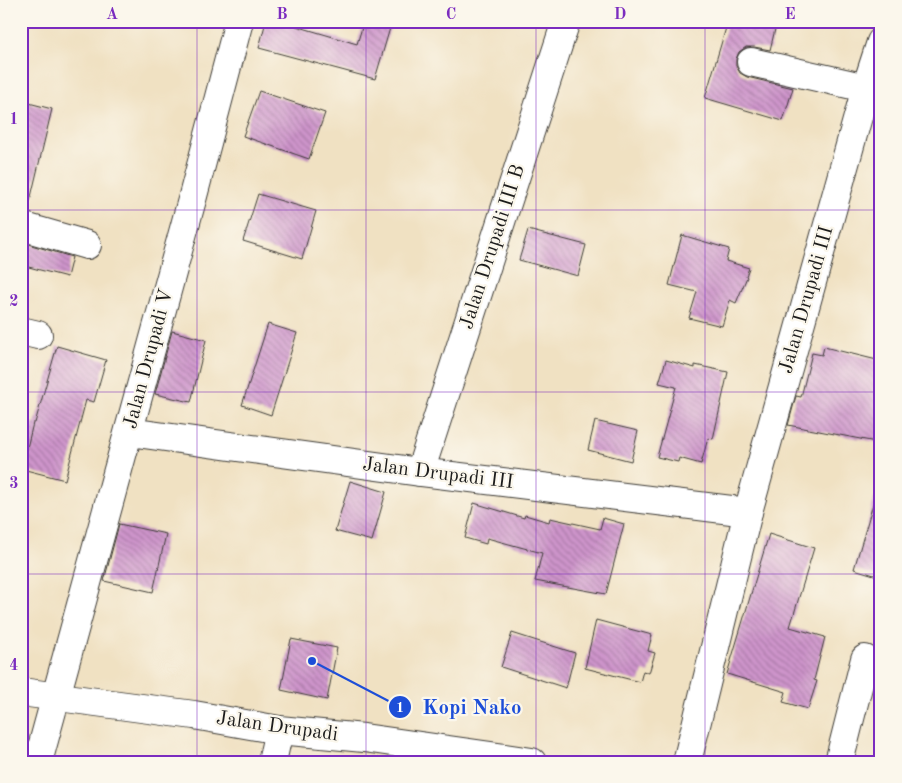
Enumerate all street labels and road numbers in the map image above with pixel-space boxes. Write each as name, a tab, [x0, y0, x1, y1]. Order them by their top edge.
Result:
street label: Jalan Drupadi III B	[457, 162, 529, 332]
street label: Jalan Drupadi III	[776, 224, 838, 376]
street label: Jalan Drupadi V	[121, 287, 177, 431]
street label: Jalan Drupadi III	[361, 455, 515, 493]
street label: Jalan Drupadi	[215, 709, 339, 745]

